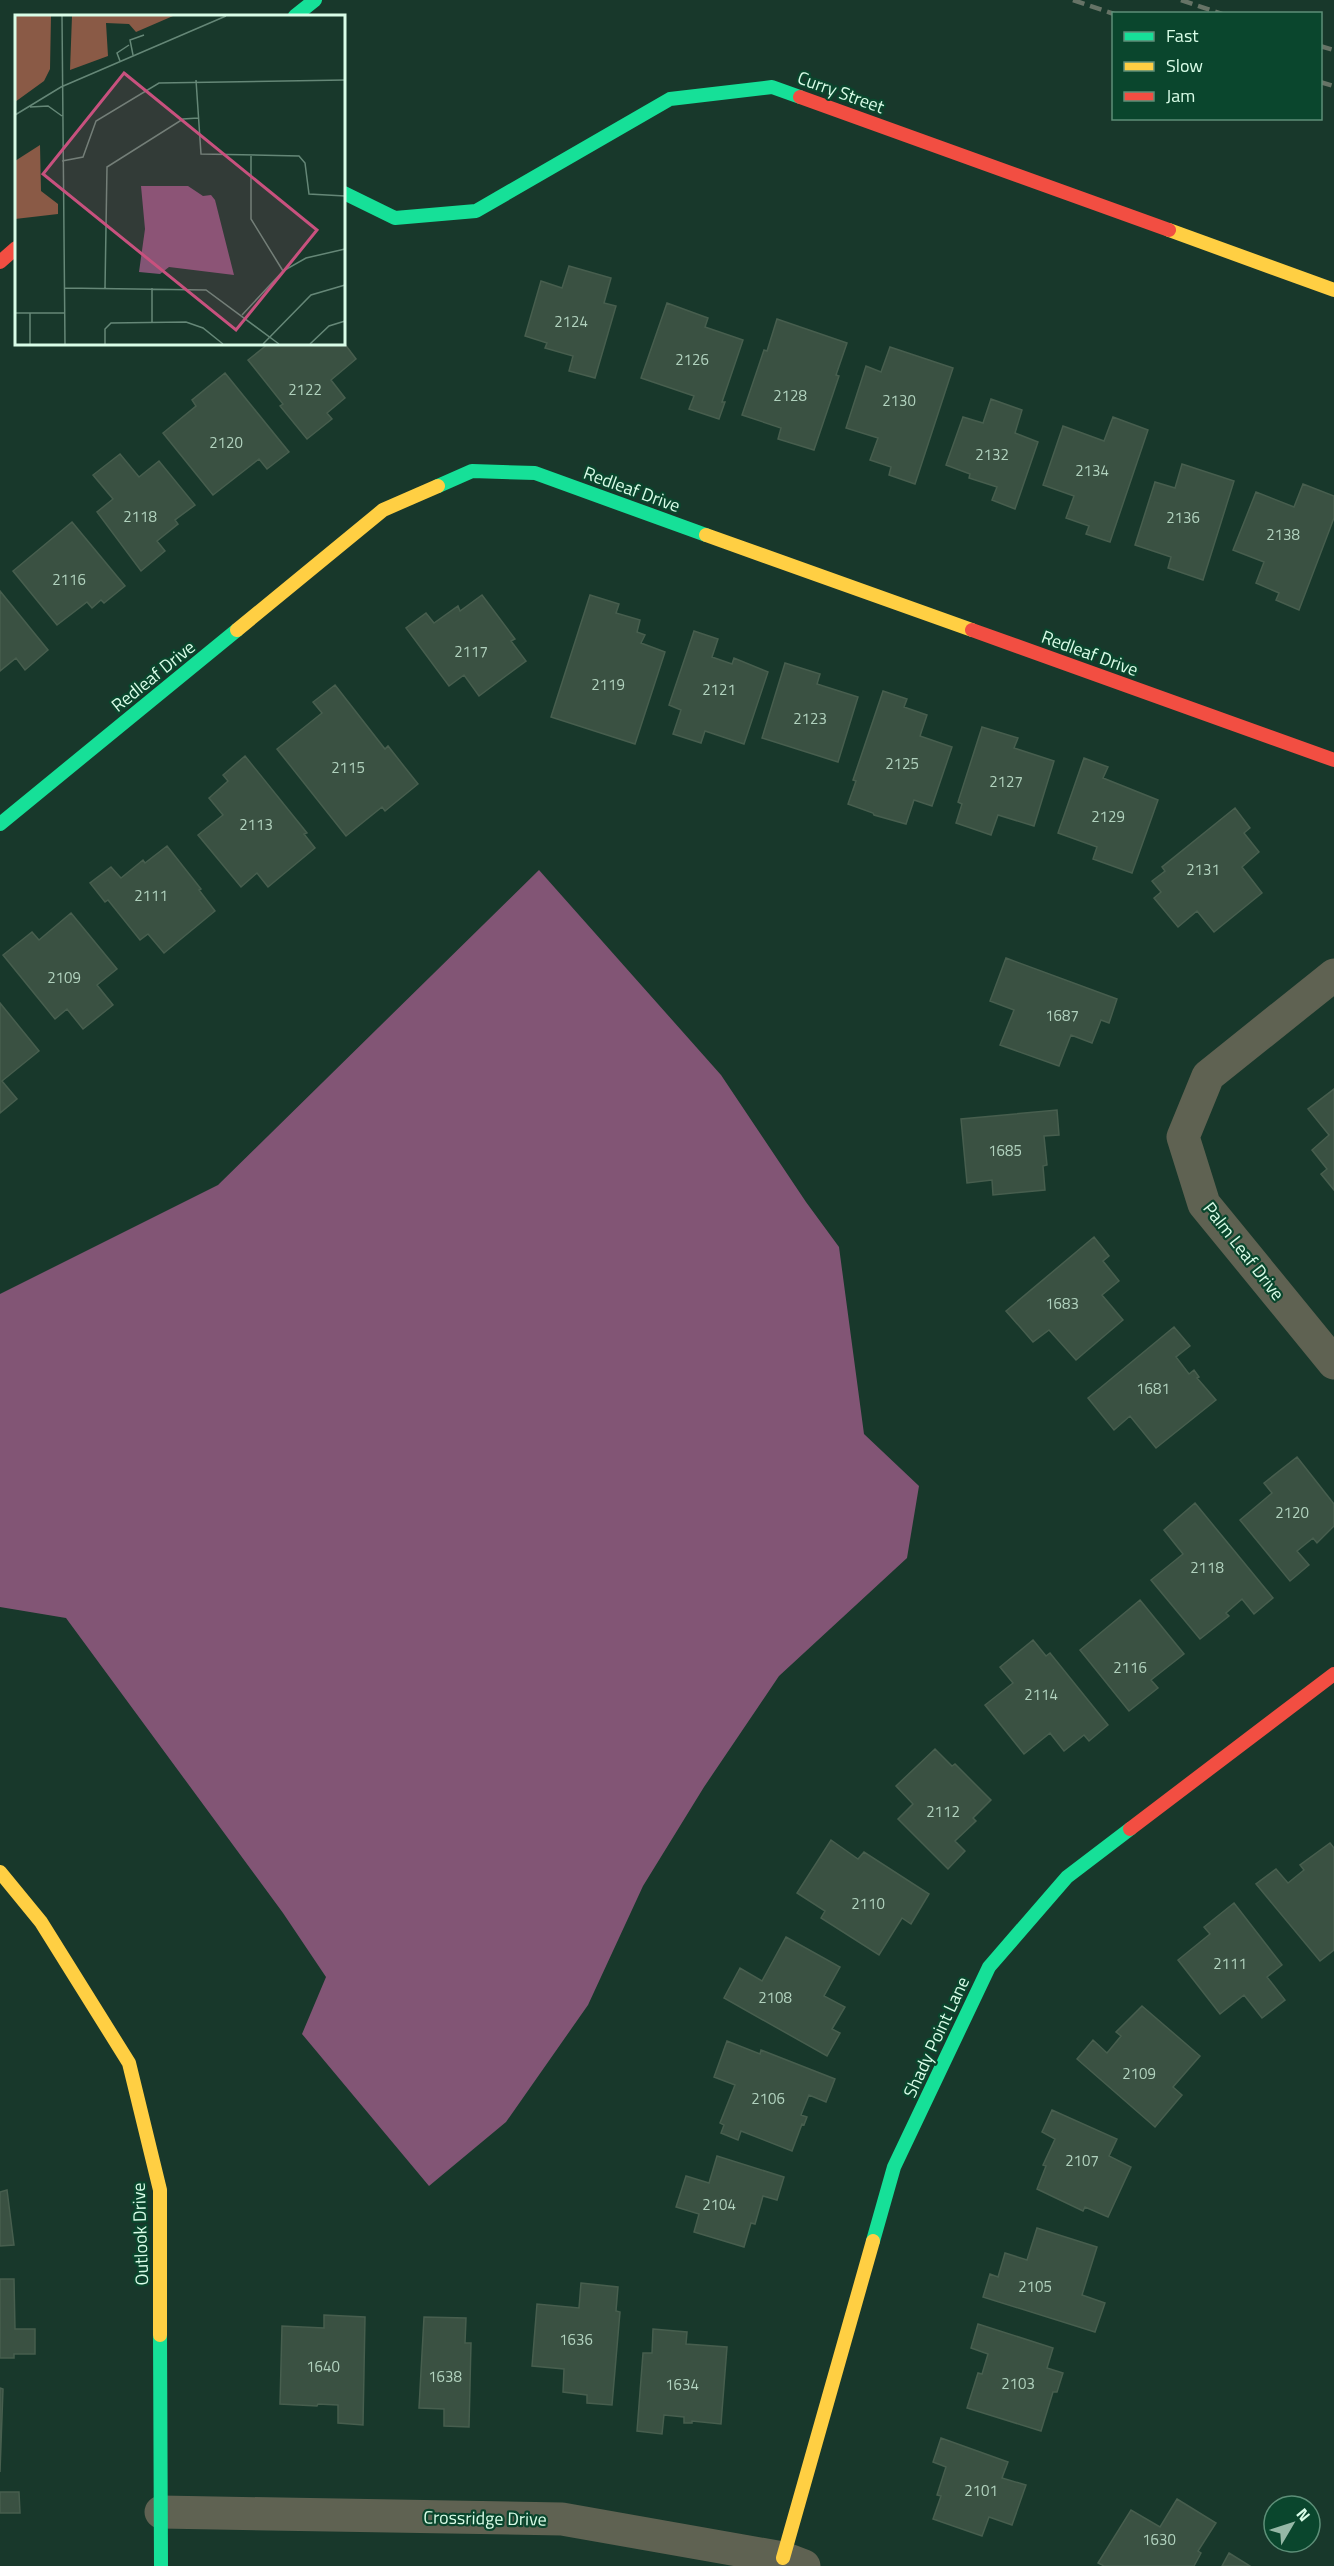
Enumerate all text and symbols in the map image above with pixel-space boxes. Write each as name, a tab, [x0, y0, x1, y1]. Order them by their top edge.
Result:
legend	[1112, 12, 1322, 120]
inset map	[15, 15, 345, 345]
text: Fast	[1166, 22, 1199, 49]
text: Slow	[1166, 52, 1203, 79]
street label: Curry Street	[794, 64, 889, 120]
text: Jam	[1166, 82, 1195, 109]
house number: 2124	[554, 310, 588, 333]
house number: 2126	[675, 348, 709, 371]
house number: 2122	[288, 378, 322, 401]
house number: 2128	[773, 384, 807, 407]
house number: 2130	[882, 389, 916, 412]
house number: 2120	[209, 431, 243, 454]
house number: 2132	[975, 443, 1009, 466]
street label: Redleaf Drive	[580, 459, 684, 519]
house number: 2134	[1075, 459, 1109, 482]
house number: 2118	[123, 505, 157, 528]
house number: 2136	[1166, 506, 1200, 529]
house number: 2138	[1266, 523, 1300, 546]
house number: 2116	[52, 568, 86, 591]
street label: Redleaf Drive	[1038, 623, 1142, 683]
street label: Redleaf Drive	[105, 634, 201, 718]
house number: 2117	[454, 640, 488, 663]
house number: 2119	[591, 673, 625, 696]
house number: 2121	[702, 678, 736, 701]
house number: 2123	[793, 707, 827, 730]
house number: 2125	[885, 752, 919, 775]
house number: 2115	[331, 756, 365, 779]
house number: 2127	[989, 770, 1023, 793]
house number: 2129	[1091, 805, 1125, 828]
house number: 2113	[239, 813, 273, 836]
house number: 2131	[1186, 858, 1220, 881]
house number: 2111	[134, 884, 168, 907]
house number: 2109	[47, 966, 81, 989]
house number: 1687	[1045, 1004, 1079, 1027]
house number: 1685	[988, 1139, 1022, 1162]
street label: Palm Leaf Drive	[1197, 1196, 1291, 1306]
house number: 1683	[1045, 1292, 1079, 1315]
house number: 1681	[1136, 1377, 1170, 1400]
house number: 2120	[1275, 1501, 1309, 1524]
house number: 2118	[1190, 1556, 1224, 1579]
house number: 2116	[1113, 1656, 1147, 1679]
house number: 2114	[1024, 1683, 1058, 1706]
house number: 2112	[926, 1800, 960, 1823]
house number: 2110	[851, 1892, 885, 1915]
house number: 2111	[1213, 1952, 1247, 1975]
street label: Shady Point Lane	[896, 1972, 976, 2102]
house number: 2108	[758, 1986, 792, 2009]
house number: 2109	[1122, 2062, 1156, 2085]
house number: 2106	[751, 2087, 785, 2110]
house number: 2107	[1065, 2149, 1099, 2172]
street label: Outlook Drive	[125, 2182, 155, 2286]
house number: 2104	[702, 2193, 736, 2216]
house number: 2105	[1018, 2275, 1052, 2298]
house number: 1636	[559, 2328, 593, 2351]
house number: 1640	[306, 2355, 340, 2378]
house number: 1638	[428, 2365, 462, 2388]
house number: 2103	[1001, 2372, 1035, 2395]
house number: 1634	[665, 2373, 699, 2396]
house number: 2101	[964, 2479, 998, 2502]
north arrow	[1262, 2494, 1322, 2554]
street label: Crossridge Drive	[423, 2503, 547, 2533]
text: N	[1291, 2503, 1316, 2526]
house number: 1630	[1142, 2528, 1176, 2551]

